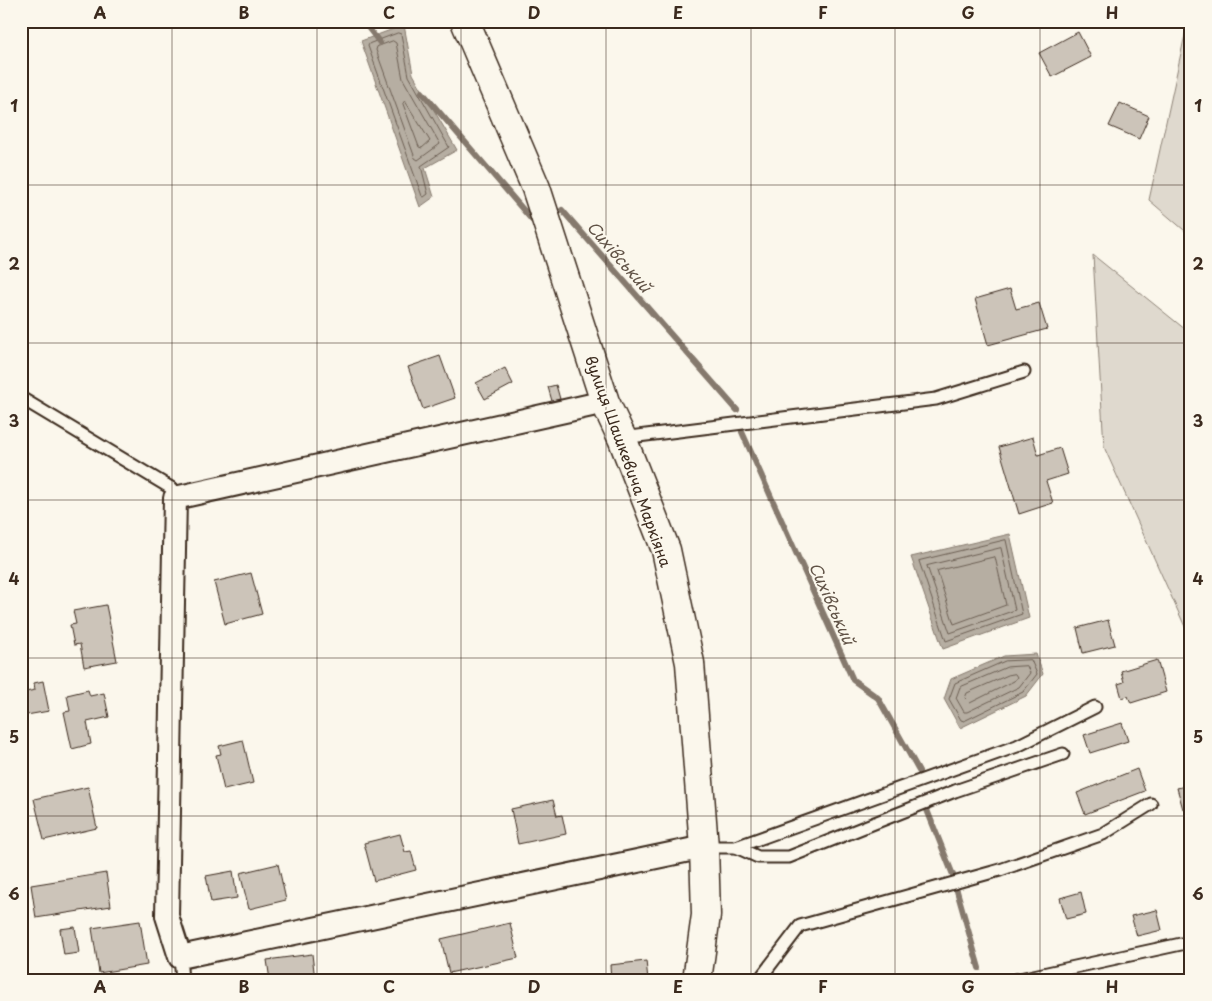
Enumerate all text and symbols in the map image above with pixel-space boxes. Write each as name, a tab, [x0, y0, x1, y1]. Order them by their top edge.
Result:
text: A	[94, 0, 107, 24]
text: B	[239, 0, 250, 24]
text: C	[383, 0, 395, 24]
text: D	[528, 0, 540, 24]
text: E	[673, 0, 683, 24]
text: F	[818, 0, 828, 24]
text: G	[961, 0, 975, 24]
text: H	[1106, 0, 1118, 24]
text: 1	[10, 93, 18, 117]
text: 1	[1194, 93, 1202, 117]
water label: Сихівський	[582, 215, 660, 299]
text: 2	[8, 251, 20, 275]
text: 2	[1192, 251, 1204, 275]
street label: вулиця Шашкевича Маркіяна	[580, 352, 678, 571]
text: 3	[9, 408, 19, 432]
text: 3	[1193, 408, 1203, 432]
water label: Сихівський	[804, 558, 863, 650]
text: 4	[9, 566, 20, 590]
text: 4	[1193, 566, 1204, 590]
text: 5	[9, 724, 19, 748]
text: 5	[1193, 724, 1203, 748]
text: 6	[8, 881, 20, 905]
text: 6	[1192, 881, 1204, 905]
text: A	[94, 974, 107, 998]
text: B	[239, 974, 250, 998]
text: C	[383, 974, 395, 998]
text: D	[528, 974, 540, 998]
text: E	[673, 974, 683, 998]
text: F	[818, 974, 828, 998]
text: G	[961, 974, 975, 998]
text: H	[1106, 974, 1118, 998]

